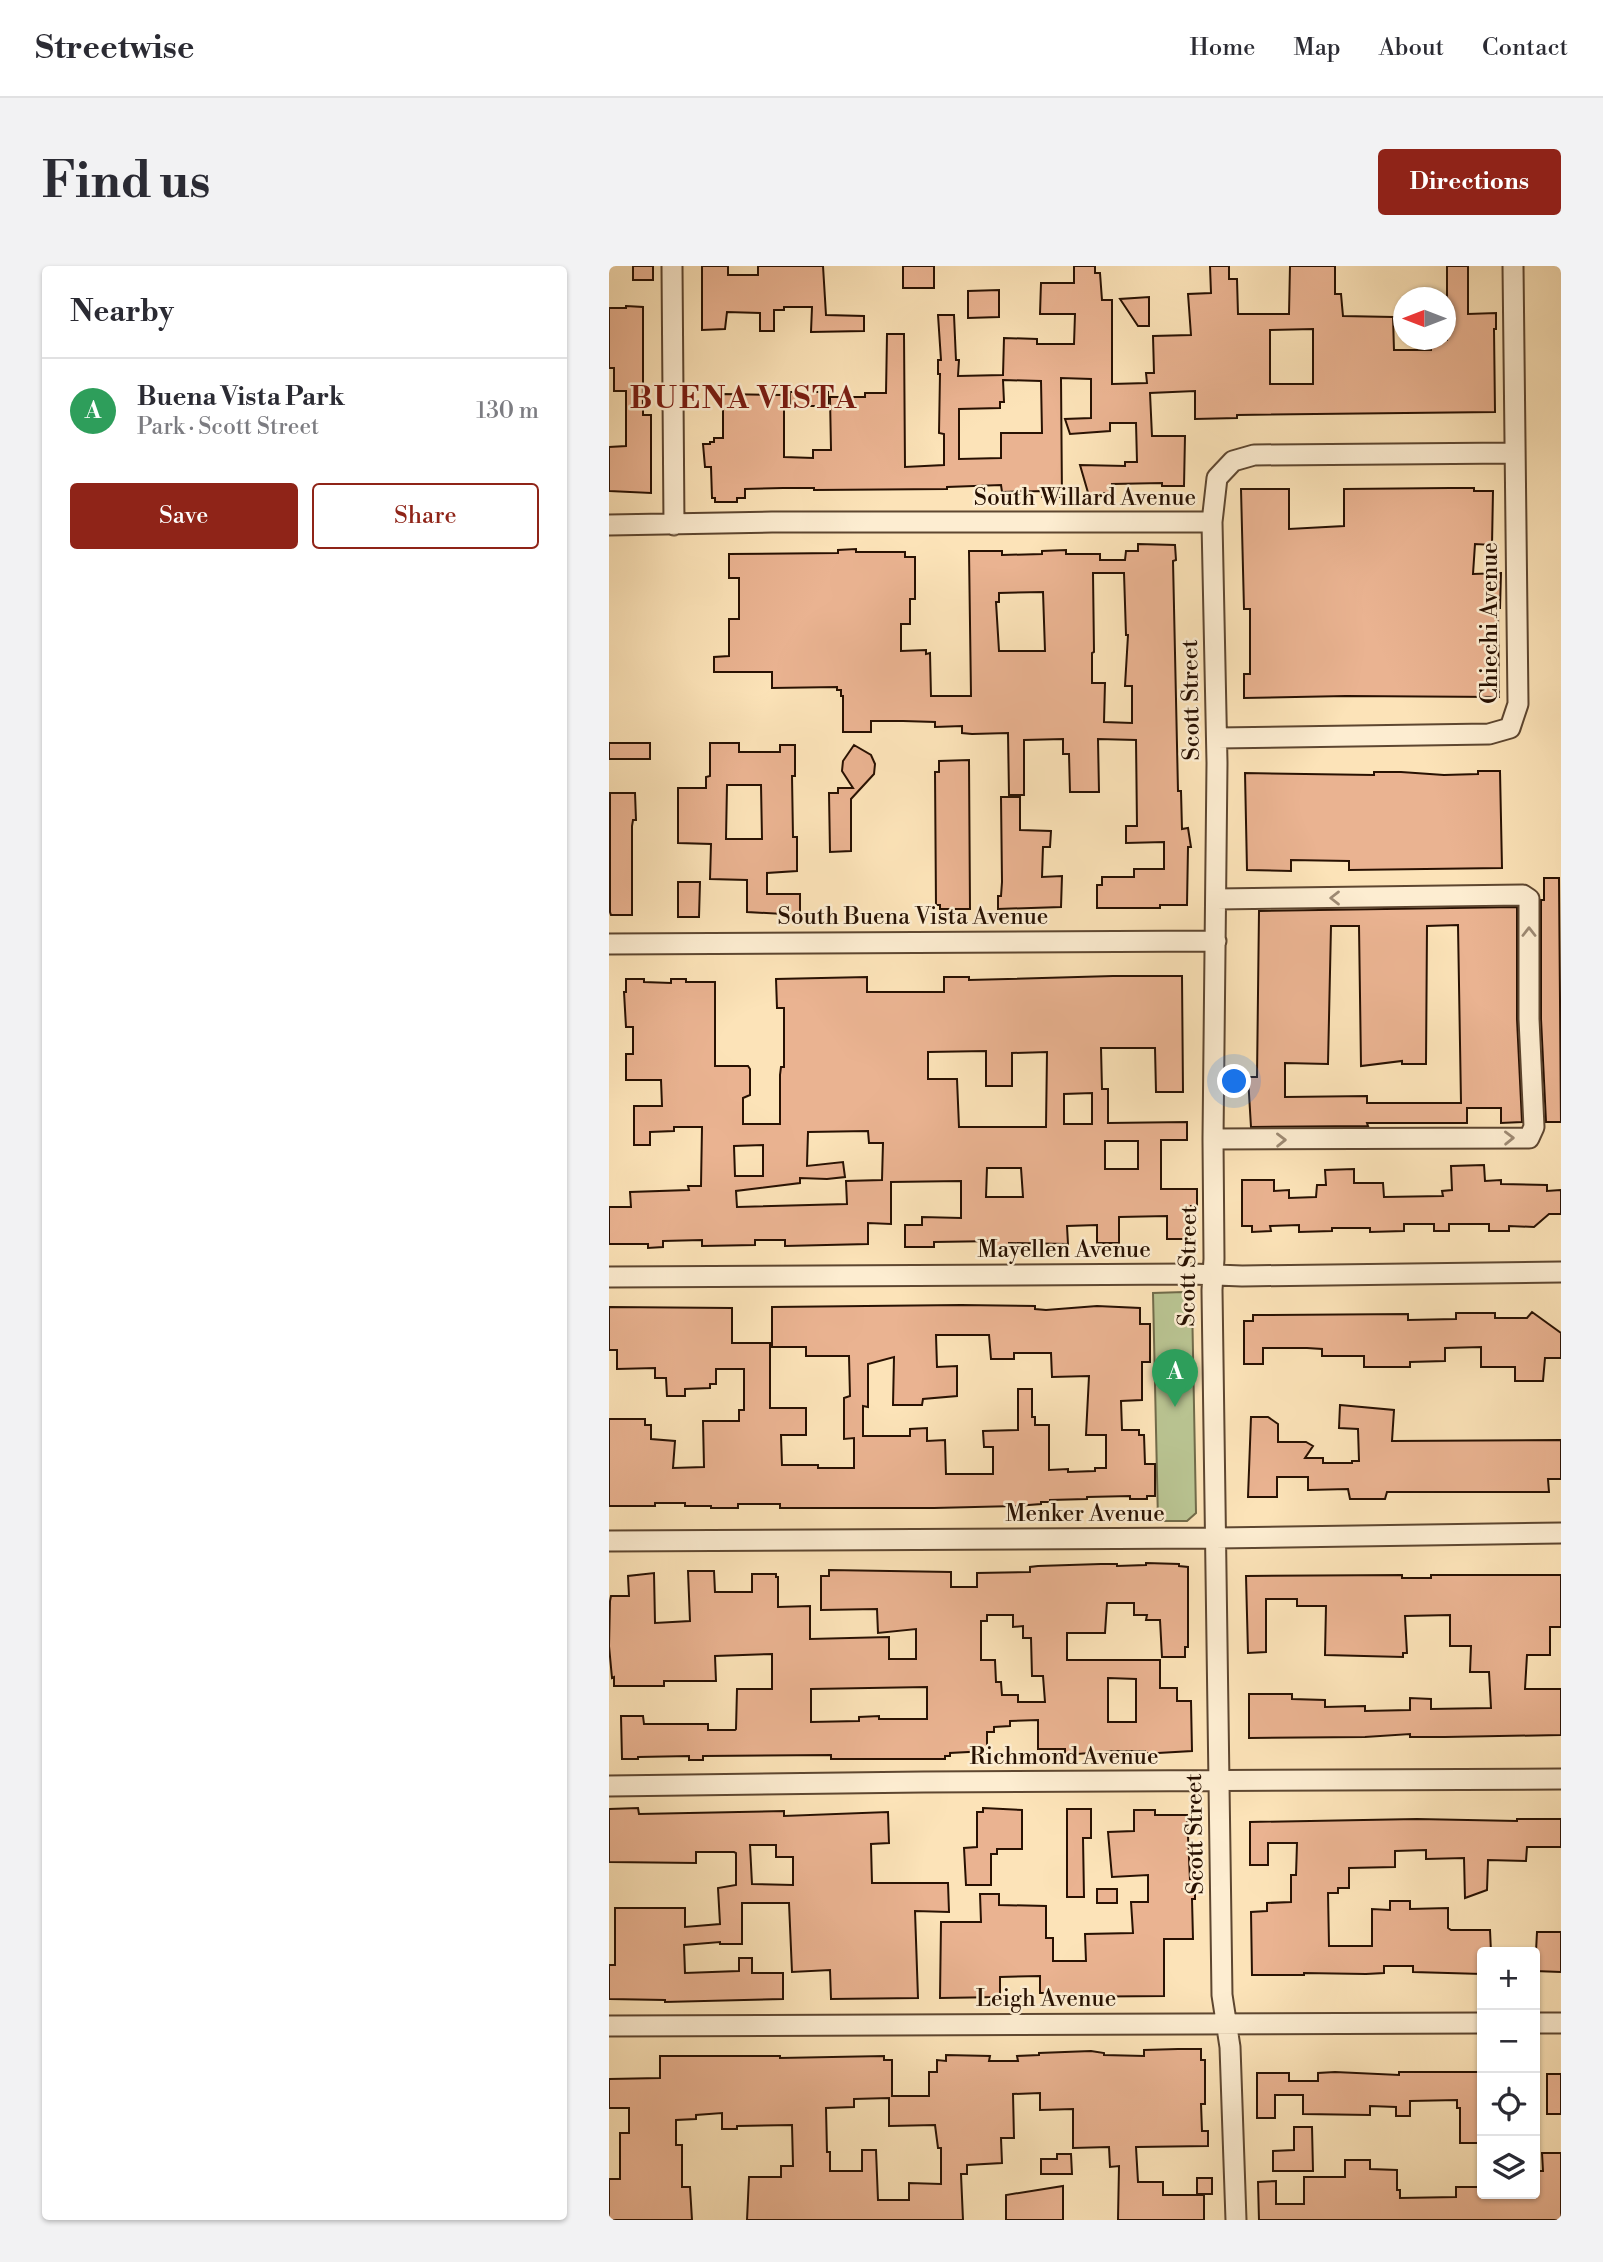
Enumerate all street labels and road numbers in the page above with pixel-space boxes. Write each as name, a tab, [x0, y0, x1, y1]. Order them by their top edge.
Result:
street label: South Willard Avenue	[974, 484, 1196, 512]
street label: Chiechi Avenue	[1476, 542, 1504, 704]
street label: Scott Street	[1176, 639, 1206, 761]
street label: South Buena Vista Avenue	[778, 903, 1048, 931]
street label: Scott Street	[1173, 1205, 1203, 1327]
street label: Mayellen Avenue	[977, 1236, 1151, 1264]
street label: Menker Avenue	[1005, 1500, 1165, 1528]
street label: Richmond Avenue	[969, 1743, 1159, 1771]
street label: Scott Street	[1180, 1773, 1210, 1895]
street label: Leigh Avenue	[976, 1985, 1116, 2013]

